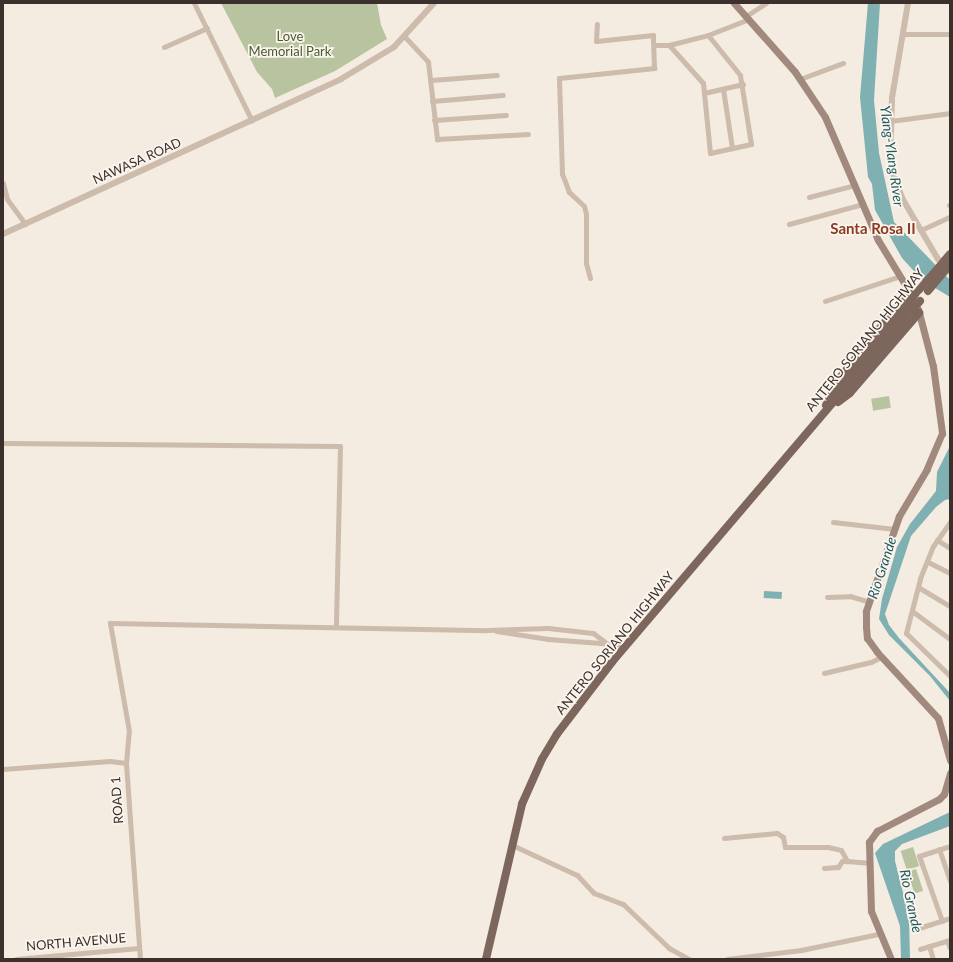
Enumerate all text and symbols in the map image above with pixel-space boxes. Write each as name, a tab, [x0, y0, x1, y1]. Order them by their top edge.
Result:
park label: Love Memorial Park	[249, 29, 331, 60]
water label: Ylang-Ylang River	[877, 104, 907, 208]
street label: NAWASA ROAD	[90, 134, 184, 188]
district label: Santa Rosa II	[830, 220, 916, 238]
street label: ANTERO SORIANO HIGHWAY	[803, 265, 927, 415]
water label: Rio Grande	[864, 535, 900, 601]
street label: ANTERO SORIANO HIGHWAY	[553, 568, 677, 718]
street label: ROAD 1	[108, 776, 126, 824]
water label: Rio Grande	[896, 868, 926, 934]
street label: NORTH AVENUE	[25, 930, 127, 954]

